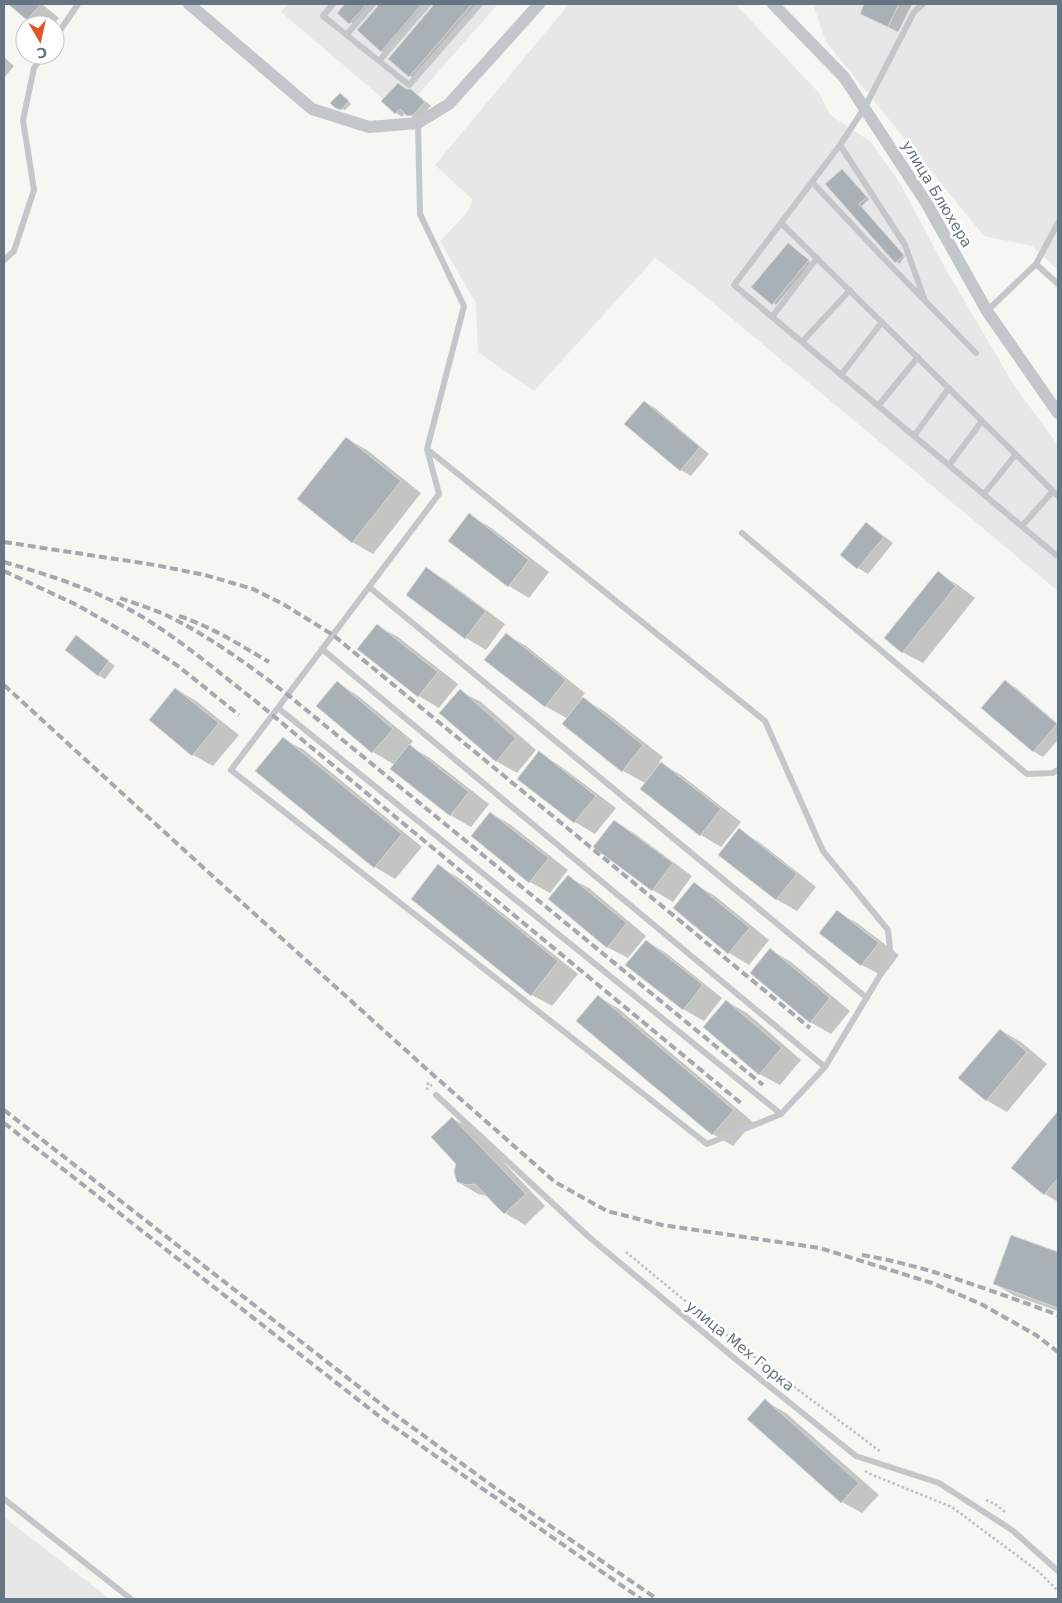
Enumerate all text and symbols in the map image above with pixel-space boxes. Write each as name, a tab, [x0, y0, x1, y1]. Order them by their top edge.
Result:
north arrow	[15, 15, 65, 65]
text: С	[36, 44, 48, 62]
street label: улица Блюхера	[898, 137, 976, 251]
street label: улица Мех Горка	[682, 1297, 798, 1395]

